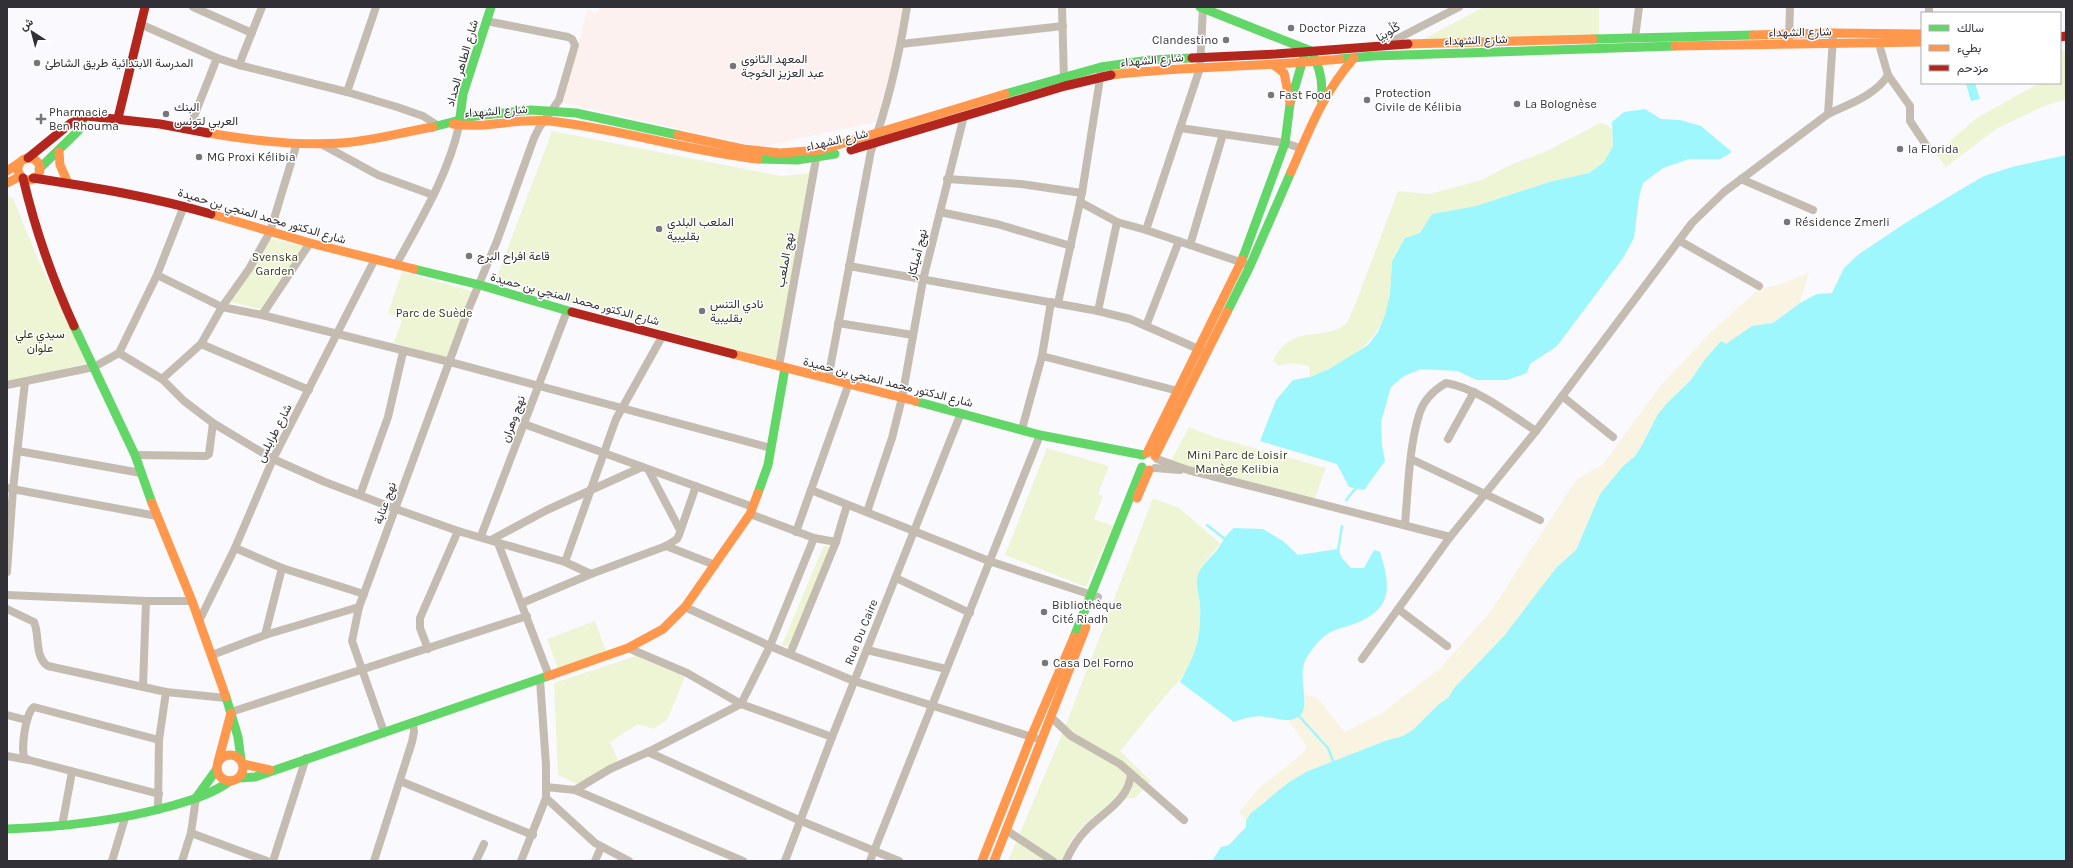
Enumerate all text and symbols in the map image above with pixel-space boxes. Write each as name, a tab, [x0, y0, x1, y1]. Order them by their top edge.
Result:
north arrow	[12, 12, 52, 52]
legend	[1921, 12, 2061, 84]
text: ش	[17, 15, 36, 33]
street label: شارع الطاهر الحداد	[443, 18, 483, 109]
street label: كْلُوبِيَا	[1373, 18, 1404, 46]
place label: Doctor Pizza	[1299, 21, 1366, 35]
text: سالك	[1957, 21, 1984, 35]
marker: Doctor Pizza	[1286, 23, 1296, 33]
street label: شارع الشهداء	[1768, 24, 1832, 42]
street label: شارع الشهداء	[1444, 32, 1508, 50]
place label: Clandestino	[1152, 33, 1218, 47]
marker: Clandestino	[1221, 35, 1231, 45]
text: بطيء	[1957, 41, 1981, 58]
street label: شارع الشهداء	[1120, 50, 1184, 72]
place label: المعهد الثانوي عبد العزيز الخوجة	[741, 52, 824, 81]
place label: المدرسة الابتدائية طريق الشاطئ	[45, 56, 193, 71]
marker: المدرسة الابتدائية طريق الشاطئ	[32, 58, 42, 68]
marker: المعهد الثانوي عبد العزيز الخوجة	[728, 61, 738, 71]
text: مزدحم	[1957, 61, 1988, 76]
place label: Protection Civile de Kélibia	[1375, 86, 1462, 114]
place label: Fast Food	[1279, 88, 1331, 102]
marker: Fast Food	[1266, 90, 1276, 100]
marker: Protection Civile de Kélibia	[1362, 95, 1372, 105]
place label: La Bolognèse	[1525, 97, 1597, 111]
marker: La Bolognèse	[1512, 99, 1522, 109]
place label: البنك العربي لتونس	[174, 100, 238, 131]
street label: شارع الشهداء	[464, 102, 528, 122]
place label: Pharmacie Ben Rhouma	[49, 105, 119, 133]
marker: البنك العربي لتونس	[161, 109, 171, 119]
marker: Pharmacie Ben Rhouma	[36, 114, 46, 124]
street label: شارع الشهداء	[805, 126, 870, 156]
place label: la Florida	[1908, 142, 1959, 156]
marker: la Florida	[1895, 144, 1905, 154]
place label: MG Proxi Kélibia	[207, 150, 296, 164]
marker: MG Proxi Kélibia	[194, 152, 204, 162]
street label: شارع الدكتور محمد المنجي بن حميدة	[175, 185, 348, 250]
place label: الملعب البلدي بقليبية	[667, 215, 734, 243]
place label: Résidence Zmerli	[1795, 215, 1890, 229]
marker: Résidence Zmerli	[1782, 217, 1792, 227]
marker: الملعب البلدي بقليبية	[654, 224, 664, 234]
street label: نهج أميلكار	[904, 227, 932, 282]
street label: نهج الملعب	[773, 231, 799, 289]
place label: قاعة افراح البرج	[477, 249, 550, 265]
park label: Svenska Garden	[252, 250, 298, 278]
marker: قاعة افراح البرج	[464, 251, 474, 261]
street label: شارع الدكتور محمد المنجي بن حميدة	[488, 270, 661, 331]
place label: نادي التنس بقليبية	[710, 297, 763, 325]
park label: Parc de Suède	[396, 306, 472, 320]
marker: نادي التنس بقليبية	[697, 306, 707, 316]
park label: سيدي علي علوان	[15, 327, 65, 356]
street label: شارع الدكتور محمد المنجي بن حميدة	[801, 354, 974, 413]
street label: نهج وهران	[498, 394, 530, 445]
street label: شارع طرابلس	[253, 401, 296, 465]
park label: Mini Parc de Loisir Manège Kelibia	[1187, 448, 1288, 476]
street label: نهج عنابة	[371, 480, 401, 527]
street label: Rue Du Caire	[841, 597, 881, 667]
place label: Bibliothèque Cité Riadh	[1052, 598, 1122, 626]
marker: Bibliothèque Cité Riadh	[1039, 607, 1049, 617]
place label: Casa Del Forno	[1053, 656, 1134, 670]
marker: Casa Del Forno	[1040, 658, 1050, 668]

